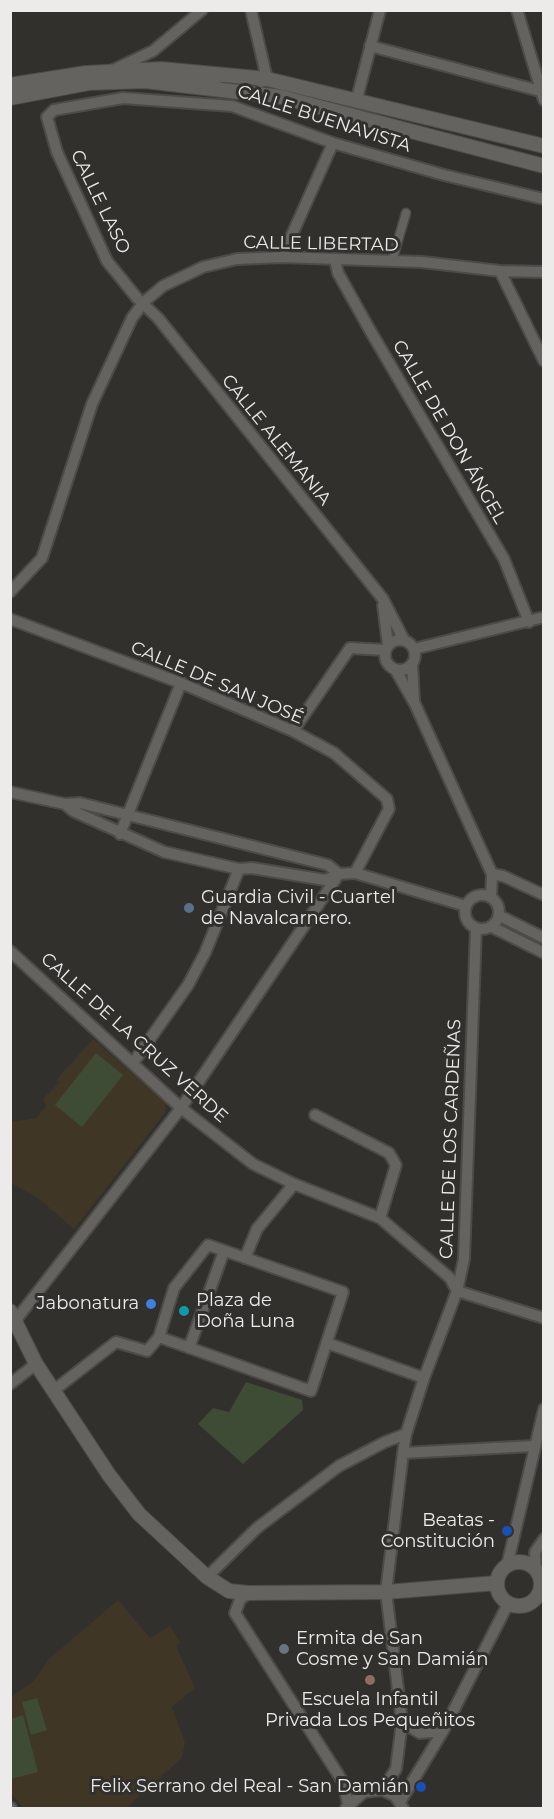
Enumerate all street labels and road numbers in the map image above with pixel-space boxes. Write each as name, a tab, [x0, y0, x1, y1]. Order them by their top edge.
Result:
street label: CALLE BUENAVISTA	[234, 81, 414, 157]
street label: CALLE LASO	[66, 146, 134, 258]
street label: CALLE LIBERTAD	[243, 232, 399, 256]
street label: CALLE DE DON ÁNGEL	[388, 336, 510, 528]
street label: CALLE ALEMANIA	[217, 370, 335, 510]
street label: CALLE DE SAN JOSÉ	[127, 637, 307, 729]
street label: CALLE DE LA CRUZ VERDE	[36, 948, 232, 1128]
street label: CALLE DE LOS CARDEÑAS	[436, 1019, 466, 1259]

